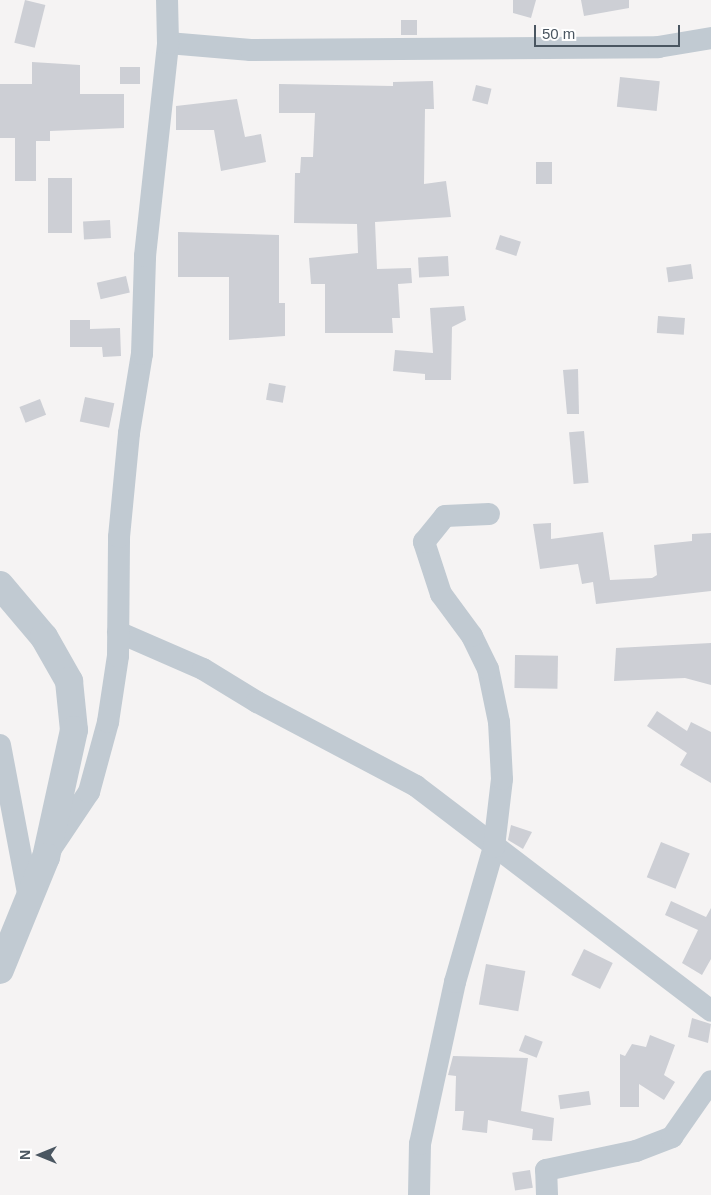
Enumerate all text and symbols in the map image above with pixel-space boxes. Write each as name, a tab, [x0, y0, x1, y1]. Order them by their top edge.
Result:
scale bar	[536, 15, 682, 47]
text: 50 m	[542, 25, 575, 42]
north arrow	[15, 1130, 65, 1180]
text: N	[17, 1150, 33, 1160]

